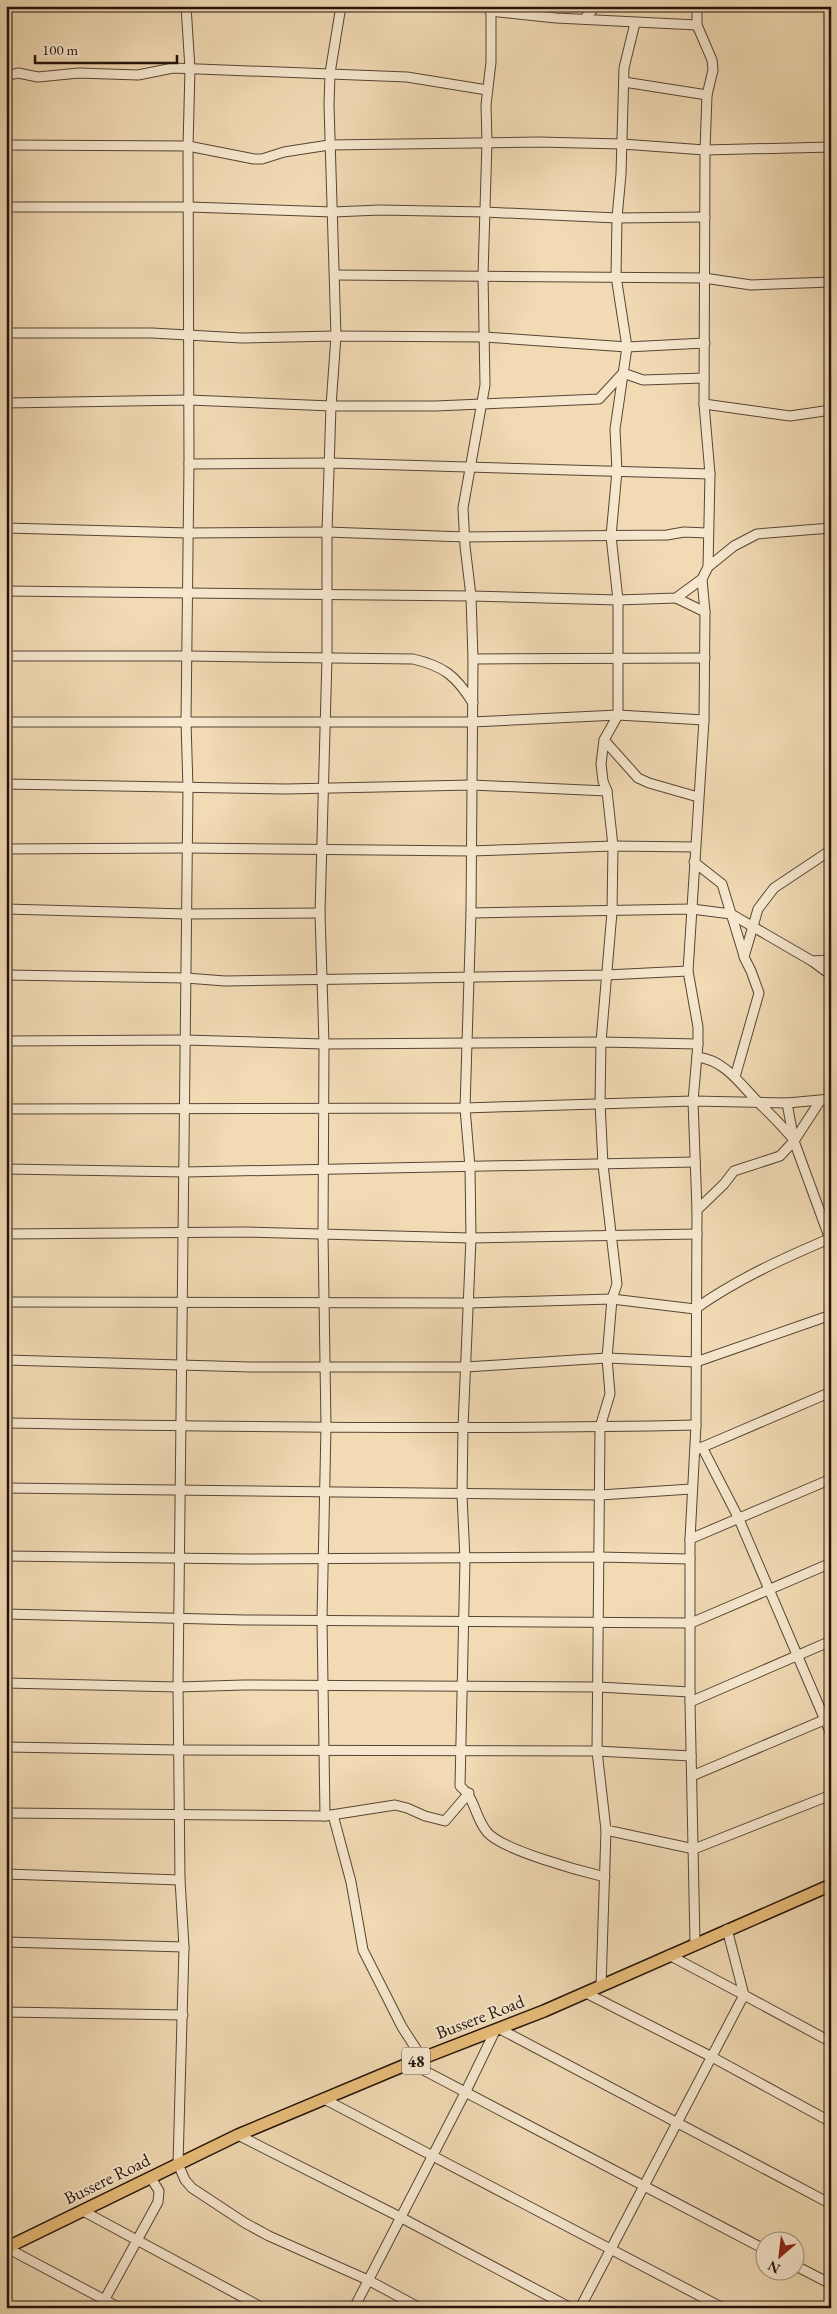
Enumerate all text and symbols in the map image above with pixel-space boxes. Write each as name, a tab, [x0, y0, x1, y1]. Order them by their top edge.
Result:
scale bar	[35, 32, 178, 64]
text: 100 m	[42, 40, 79, 59]
street label: Bussere Road	[432, 1989, 528, 2044]
road number: 48	[402, 2048, 430, 2074]
street label: Bussere Road	[60, 2147, 154, 2209]
north arrow	[754, 2232, 804, 2282]
text: N	[764, 2257, 783, 2278]

